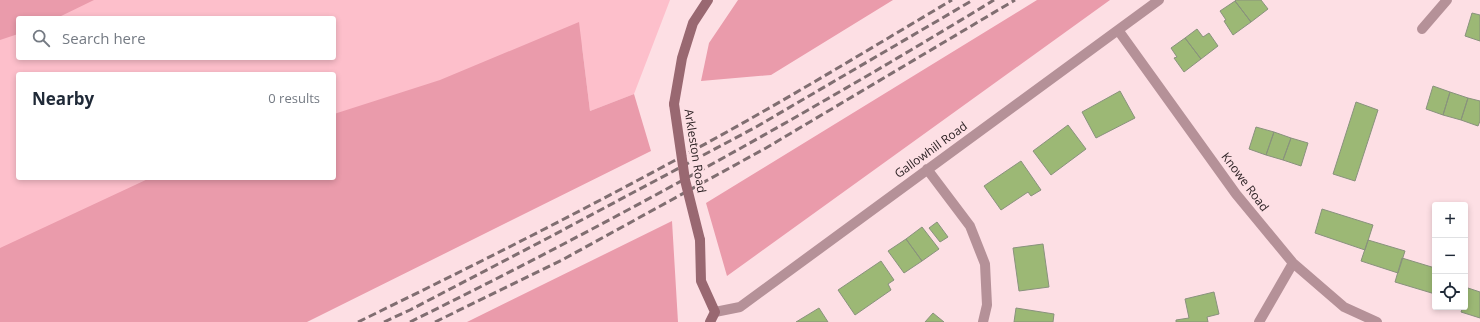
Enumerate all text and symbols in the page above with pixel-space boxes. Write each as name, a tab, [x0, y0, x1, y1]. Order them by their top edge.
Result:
search box	[16, 16, 336, 60]
icon: search	[30, 27, 52, 49]
text: Search here	[62, 28, 146, 48]
text: Nearby	[32, 87, 94, 110]
text: 0 results	[268, 89, 320, 107]
street label: Arkleston Road	[680, 108, 711, 194]
street label: Gallowhill Road	[891, 117, 971, 182]
street label: Knowe Road	[1218, 149, 1273, 215]
map controls	[1432, 202, 1468, 310]
button: +	[1432, 202, 1468, 238]
button: −	[1432, 238, 1468, 274]
button: locate	[1432, 274, 1468, 310]

